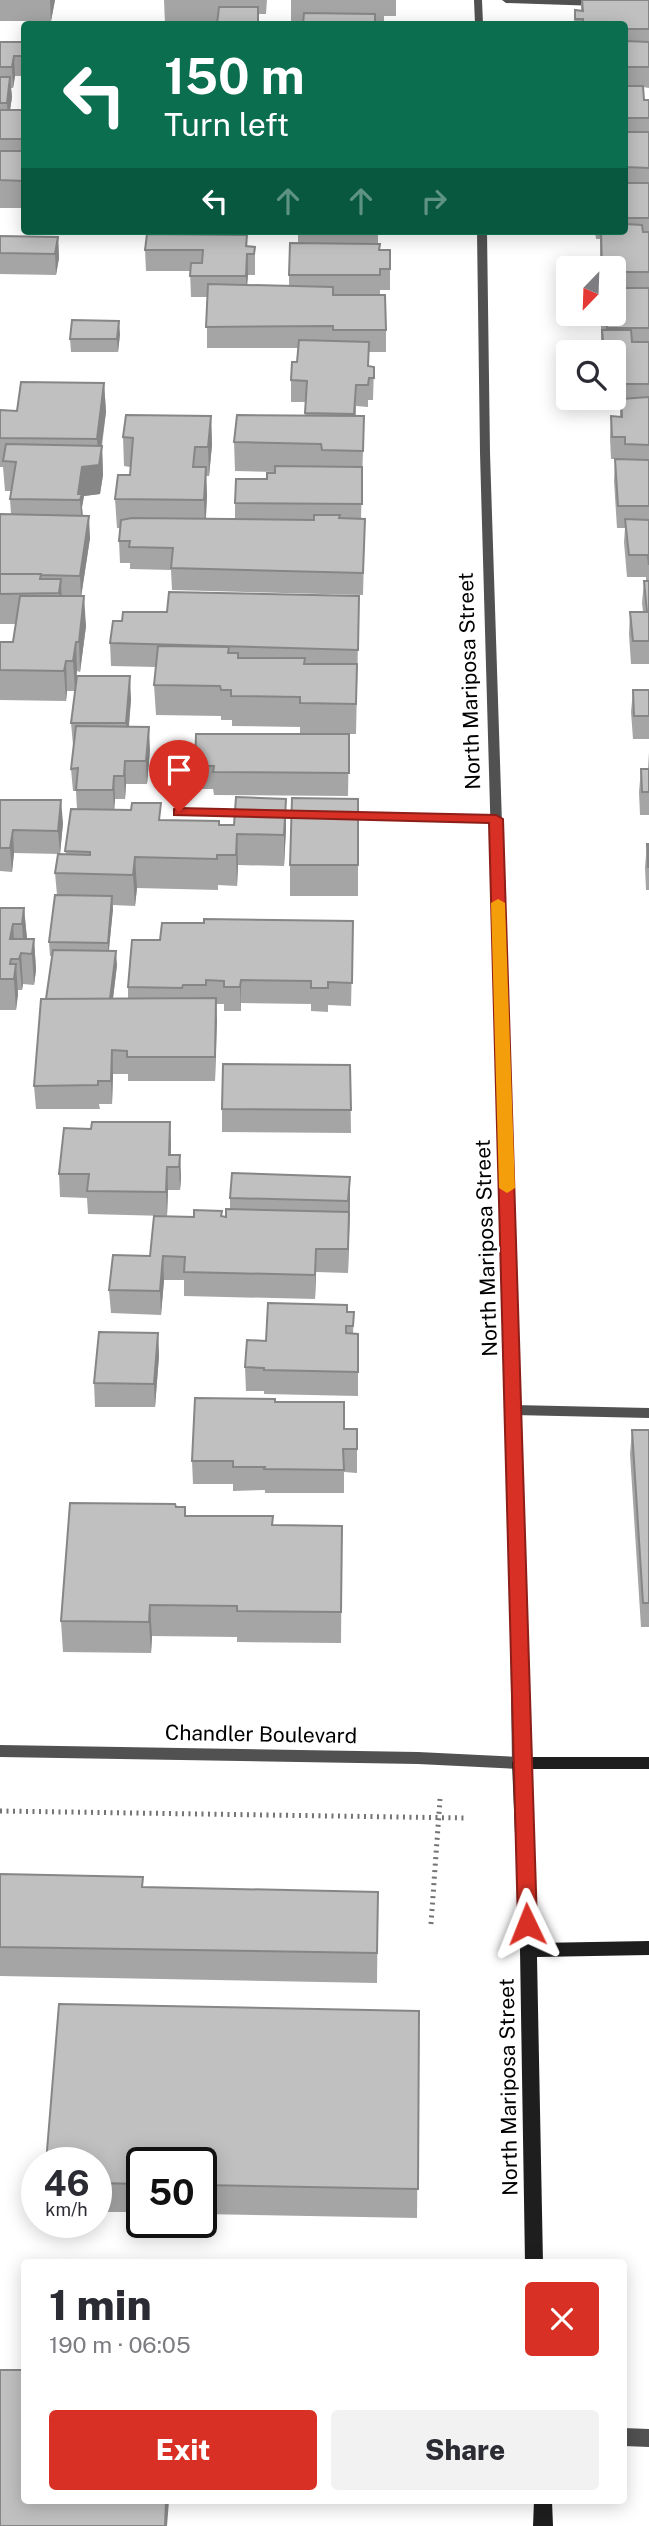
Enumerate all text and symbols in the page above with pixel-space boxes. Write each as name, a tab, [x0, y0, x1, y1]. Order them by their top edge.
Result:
text: 150 m	[164, 47, 305, 105]
icon: left	[49, 49, 140, 140]
text: Turn left	[164, 106, 289, 143]
icon: left	[196, 182, 234, 220]
icon: ahead	[269, 182, 307, 220]
icon: ahead	[342, 182, 380, 220]
icon: right	[415, 182, 453, 220]
north arrow	[556, 256, 626, 326]
map controls	[556, 256, 626, 410]
button: search	[556, 340, 626, 410]
street label: North Mariposa Street	[453, 572, 485, 790]
pin	[149, 740, 209, 812]
icon: arrive	[160, 751, 198, 789]
street label: North Mariposa Street	[470, 1139, 502, 1357]
street label: Chandler Boulevard	[165, 1720, 357, 1748]
position arrow	[490, 1887, 564, 1961]
street label: North Mariposa Street	[494, 1978, 522, 2196]
speed limit sign: 50	[126, 2147, 217, 2238]
text: 46	[43, 2163, 90, 2204]
text: km/h	[45, 2199, 88, 2220]
text: 1 min	[49, 2280, 152, 2329]
button: close	[525, 2282, 599, 2356]
text: 190 m · 06:05	[49, 2331, 191, 2358]
button: Exit	[49, 2410, 317, 2490]
button: Share	[331, 2410, 599, 2490]

